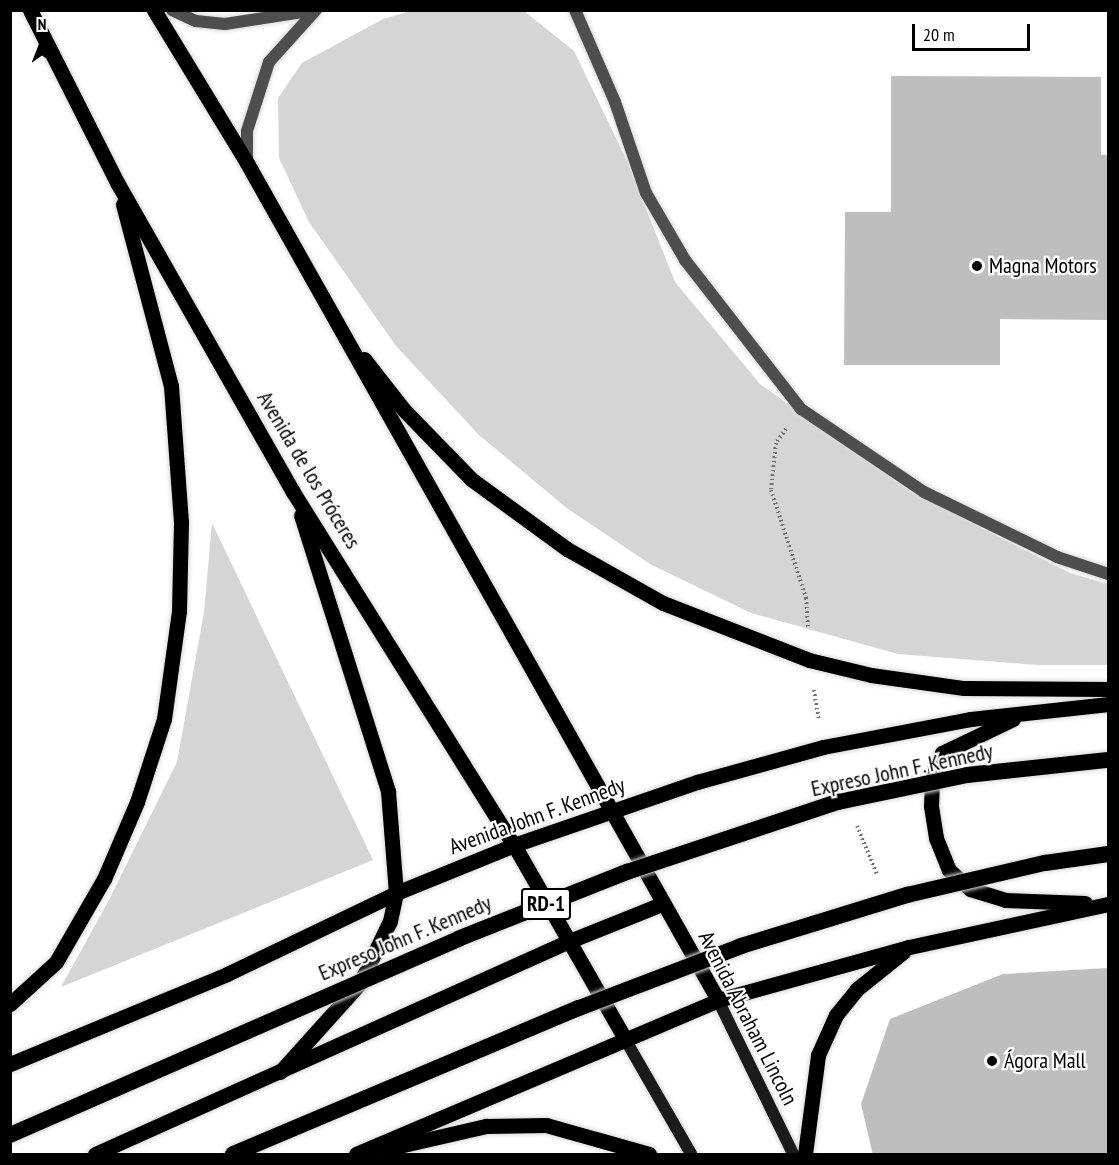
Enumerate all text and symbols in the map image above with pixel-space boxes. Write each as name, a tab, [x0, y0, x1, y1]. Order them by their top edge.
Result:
north arrow	[12, 12, 72, 72]
scale bar	[915, 12, 1034, 50]
text: N	[38, 14, 46, 34]
text: 20 m	[923, 23, 955, 46]
place label: Magna Motors	[989, 253, 1097, 279]
marker: Magna Motors	[970, 259, 984, 273]
street label: Avenida de los Próceres	[252, 387, 366, 553]
street label: Expreso John F. Kennedy	[808, 738, 996, 802]
street label: Avenida John F. Kennedy	[445, 772, 629, 860]
road number: RD-1	[520, 886, 572, 922]
street label: Expreso John F. Kennedy	[314, 889, 496, 987]
street label: Avenida Abraham Lincoln	[693, 926, 803, 1110]
place label: Ágora Mall	[1004, 1048, 1086, 1074]
marker: Ágora Mall	[985, 1054, 999, 1068]

